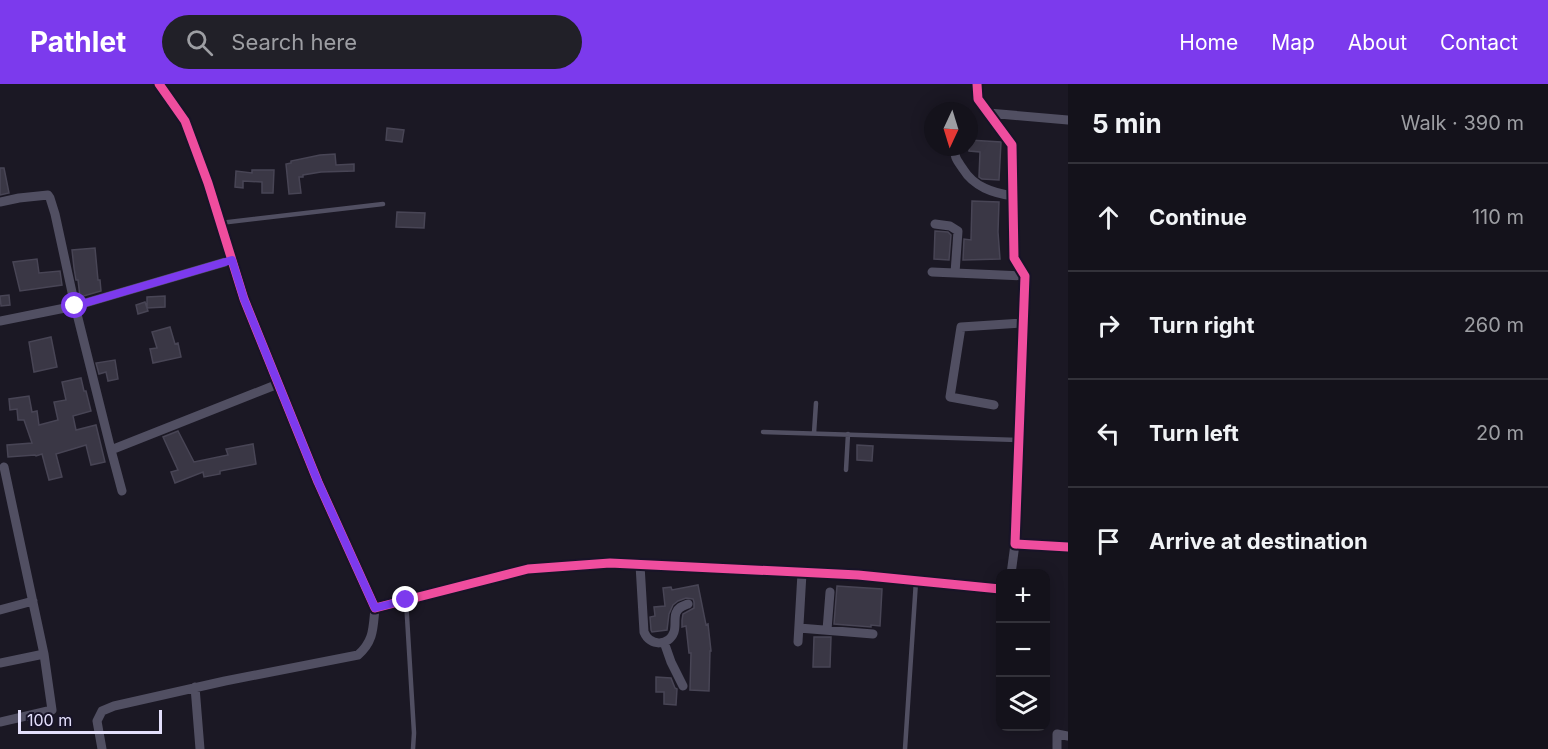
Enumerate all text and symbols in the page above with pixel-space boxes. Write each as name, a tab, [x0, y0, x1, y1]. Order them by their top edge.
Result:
search box	[162, 15, 582, 69]
text: Pathlet	[30, 25, 126, 59]
icon: search	[183, 26, 216, 59]
text: Search here	[231, 29, 357, 55]
text: Home	[1179, 30, 1238, 55]
text: Map	[1271, 30, 1315, 55]
text: About	[1348, 30, 1407, 55]
text: Contact	[1440, 30, 1518, 55]
north arrow	[924, 102, 978, 156]
text: 5 min	[1092, 108, 1162, 139]
text: Walk · 390 m	[1401, 111, 1524, 135]
icon: ahead	[1092, 201, 1125, 234]
text: Continue	[1149, 204, 1247, 230]
text: 110 m	[1472, 205, 1524, 229]
route start	[61, 292, 87, 318]
icon: right	[1092, 309, 1125, 342]
text: Turn right	[1149, 312, 1255, 338]
text: 260 m	[1464, 313, 1524, 337]
icon: left	[1092, 417, 1125, 450]
text: Turn left	[1149, 420, 1239, 446]
text: 20 m	[1476, 421, 1524, 445]
icon: arrive	[1092, 525, 1125, 558]
text: Arrive at destination	[1149, 528, 1368, 554]
map controls	[996, 569, 1050, 731]
button: +	[996, 569, 1050, 623]
route end	[392, 586, 418, 612]
button: −	[996, 623, 1050, 677]
button: layers	[996, 677, 1050, 731]
scale bar	[18, 707, 162, 734]
text: 100 m	[27, 710, 72, 730]

